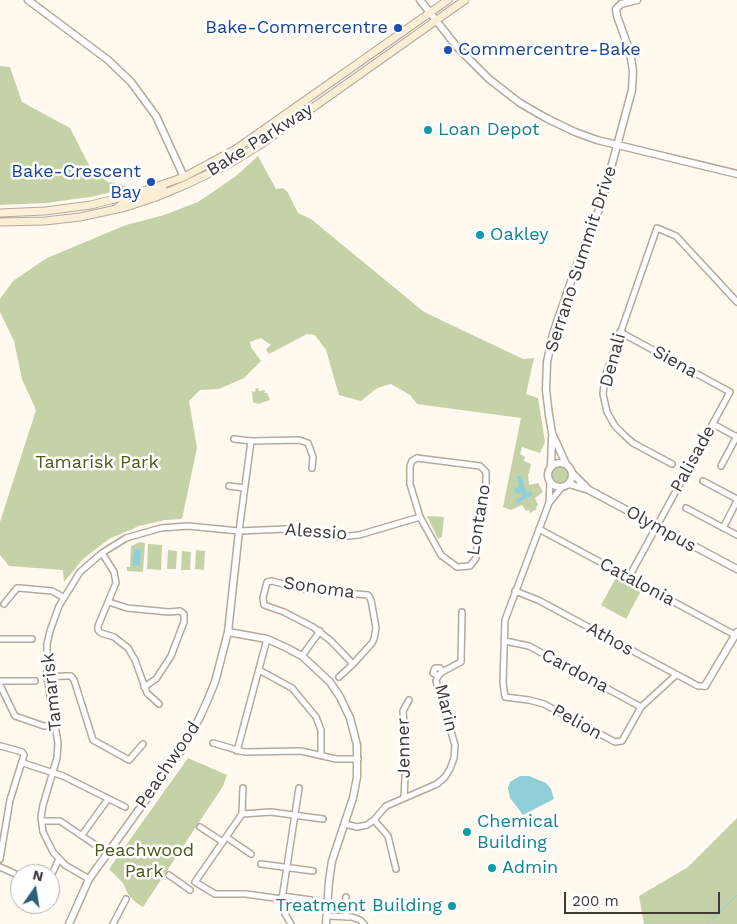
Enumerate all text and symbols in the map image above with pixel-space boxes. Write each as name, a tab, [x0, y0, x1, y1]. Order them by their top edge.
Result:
place label: Bake-Commercentre	[205, 17, 388, 39]
marker: Bake-Commercentre	[392, 22, 404, 34]
place label: Commercentre-Bake	[458, 39, 641, 61]
marker: Commercentre-Bake	[442, 44, 454, 56]
street label: Bake Parkway	[203, 99, 317, 181]
place label: Loan Depot	[438, 119, 540, 141]
marker: Loan Depot	[422, 124, 434, 136]
place label: Bake-Crescent Bay	[11, 161, 141, 203]
street label: Serrano Summit Drive	[541, 163, 621, 355]
marker: Bake-Crescent Bay	[145, 176, 157, 188]
place label: Oakley	[490, 224, 549, 246]
marker: Oakley	[474, 229, 486, 241]
street label: Denali	[595, 331, 631, 389]
street label: Siena	[649, 341, 701, 383]
street label: Palisade	[666, 422, 720, 496]
park label: Tamarisk Park	[35, 452, 159, 474]
street label: Lontano	[463, 483, 495, 557]
street label: Olympus	[622, 501, 700, 557]
street label: Alessio	[284, 519, 348, 545]
street label: Catalonia	[596, 553, 678, 611]
street label: Sonoma	[282, 572, 356, 604]
street label: Athos	[583, 617, 637, 661]
street label: Cardona	[538, 644, 612, 698]
street label: Tamarisk	[37, 652, 67, 732]
street label: Marin	[430, 682, 462, 734]
street label: Pelion	[548, 700, 606, 744]
street label: Peachwood	[131, 717, 205, 813]
street label: Jenner	[393, 718, 415, 778]
place label: Chemical Building	[477, 811, 559, 854]
marker: Chemical Building	[461, 826, 473, 838]
park label: Peachwood Park	[94, 840, 194, 882]
place label: Admin	[502, 857, 558, 879]
marker: Admin	[486, 862, 498, 874]
north arrow	[10, 864, 60, 914]
text: N	[31, 866, 45, 884]
scale bar	[567, 882, 723, 914]
text: 200 m	[572, 892, 619, 910]
place label: Treatment Building	[275, 895, 442, 917]
marker: Treatment Building	[446, 900, 458, 912]

